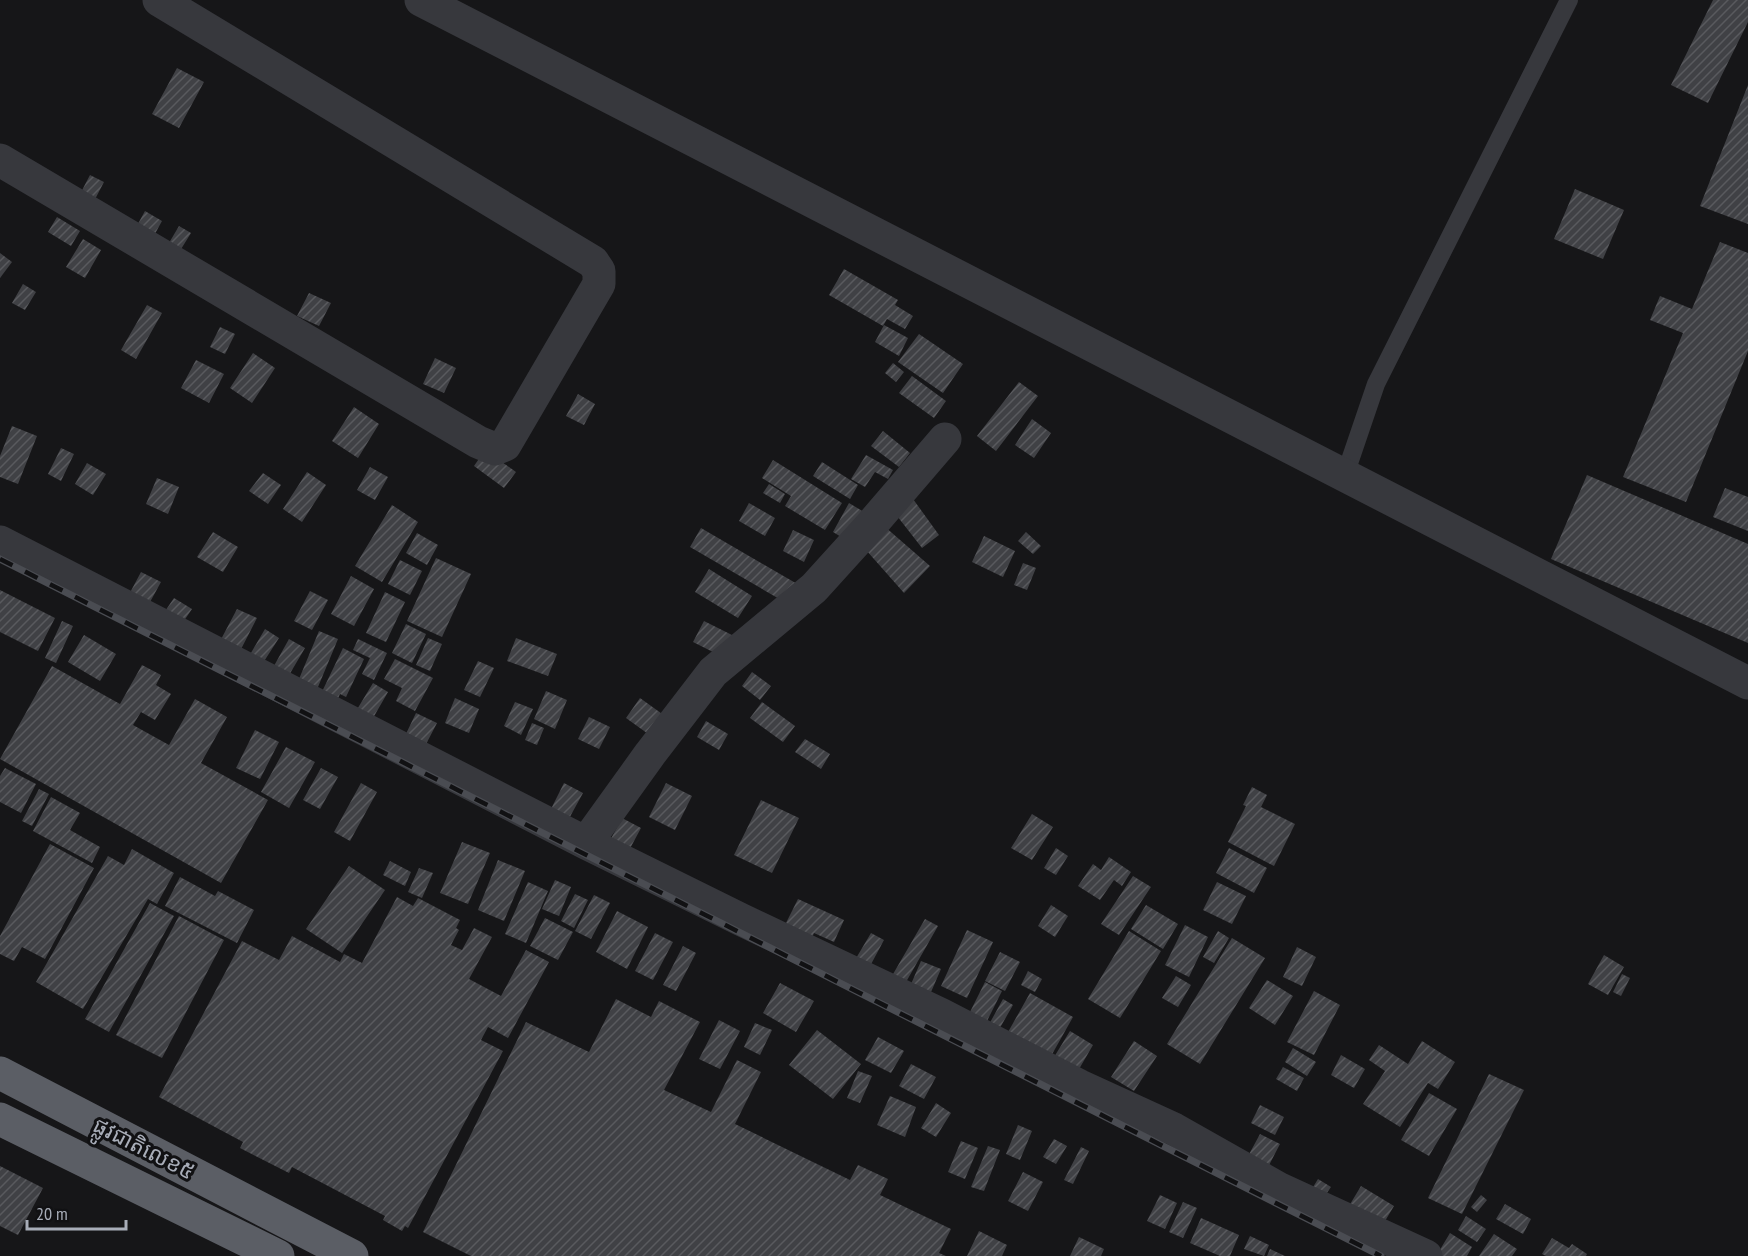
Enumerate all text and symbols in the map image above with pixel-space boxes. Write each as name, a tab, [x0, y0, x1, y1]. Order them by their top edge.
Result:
street label: ផ្លូវជាតិលេខ៥	[86, 1111, 199, 1191]
scale bar	[27, 1193, 126, 1231]
text: 20 m	[36, 1202, 68, 1225]

